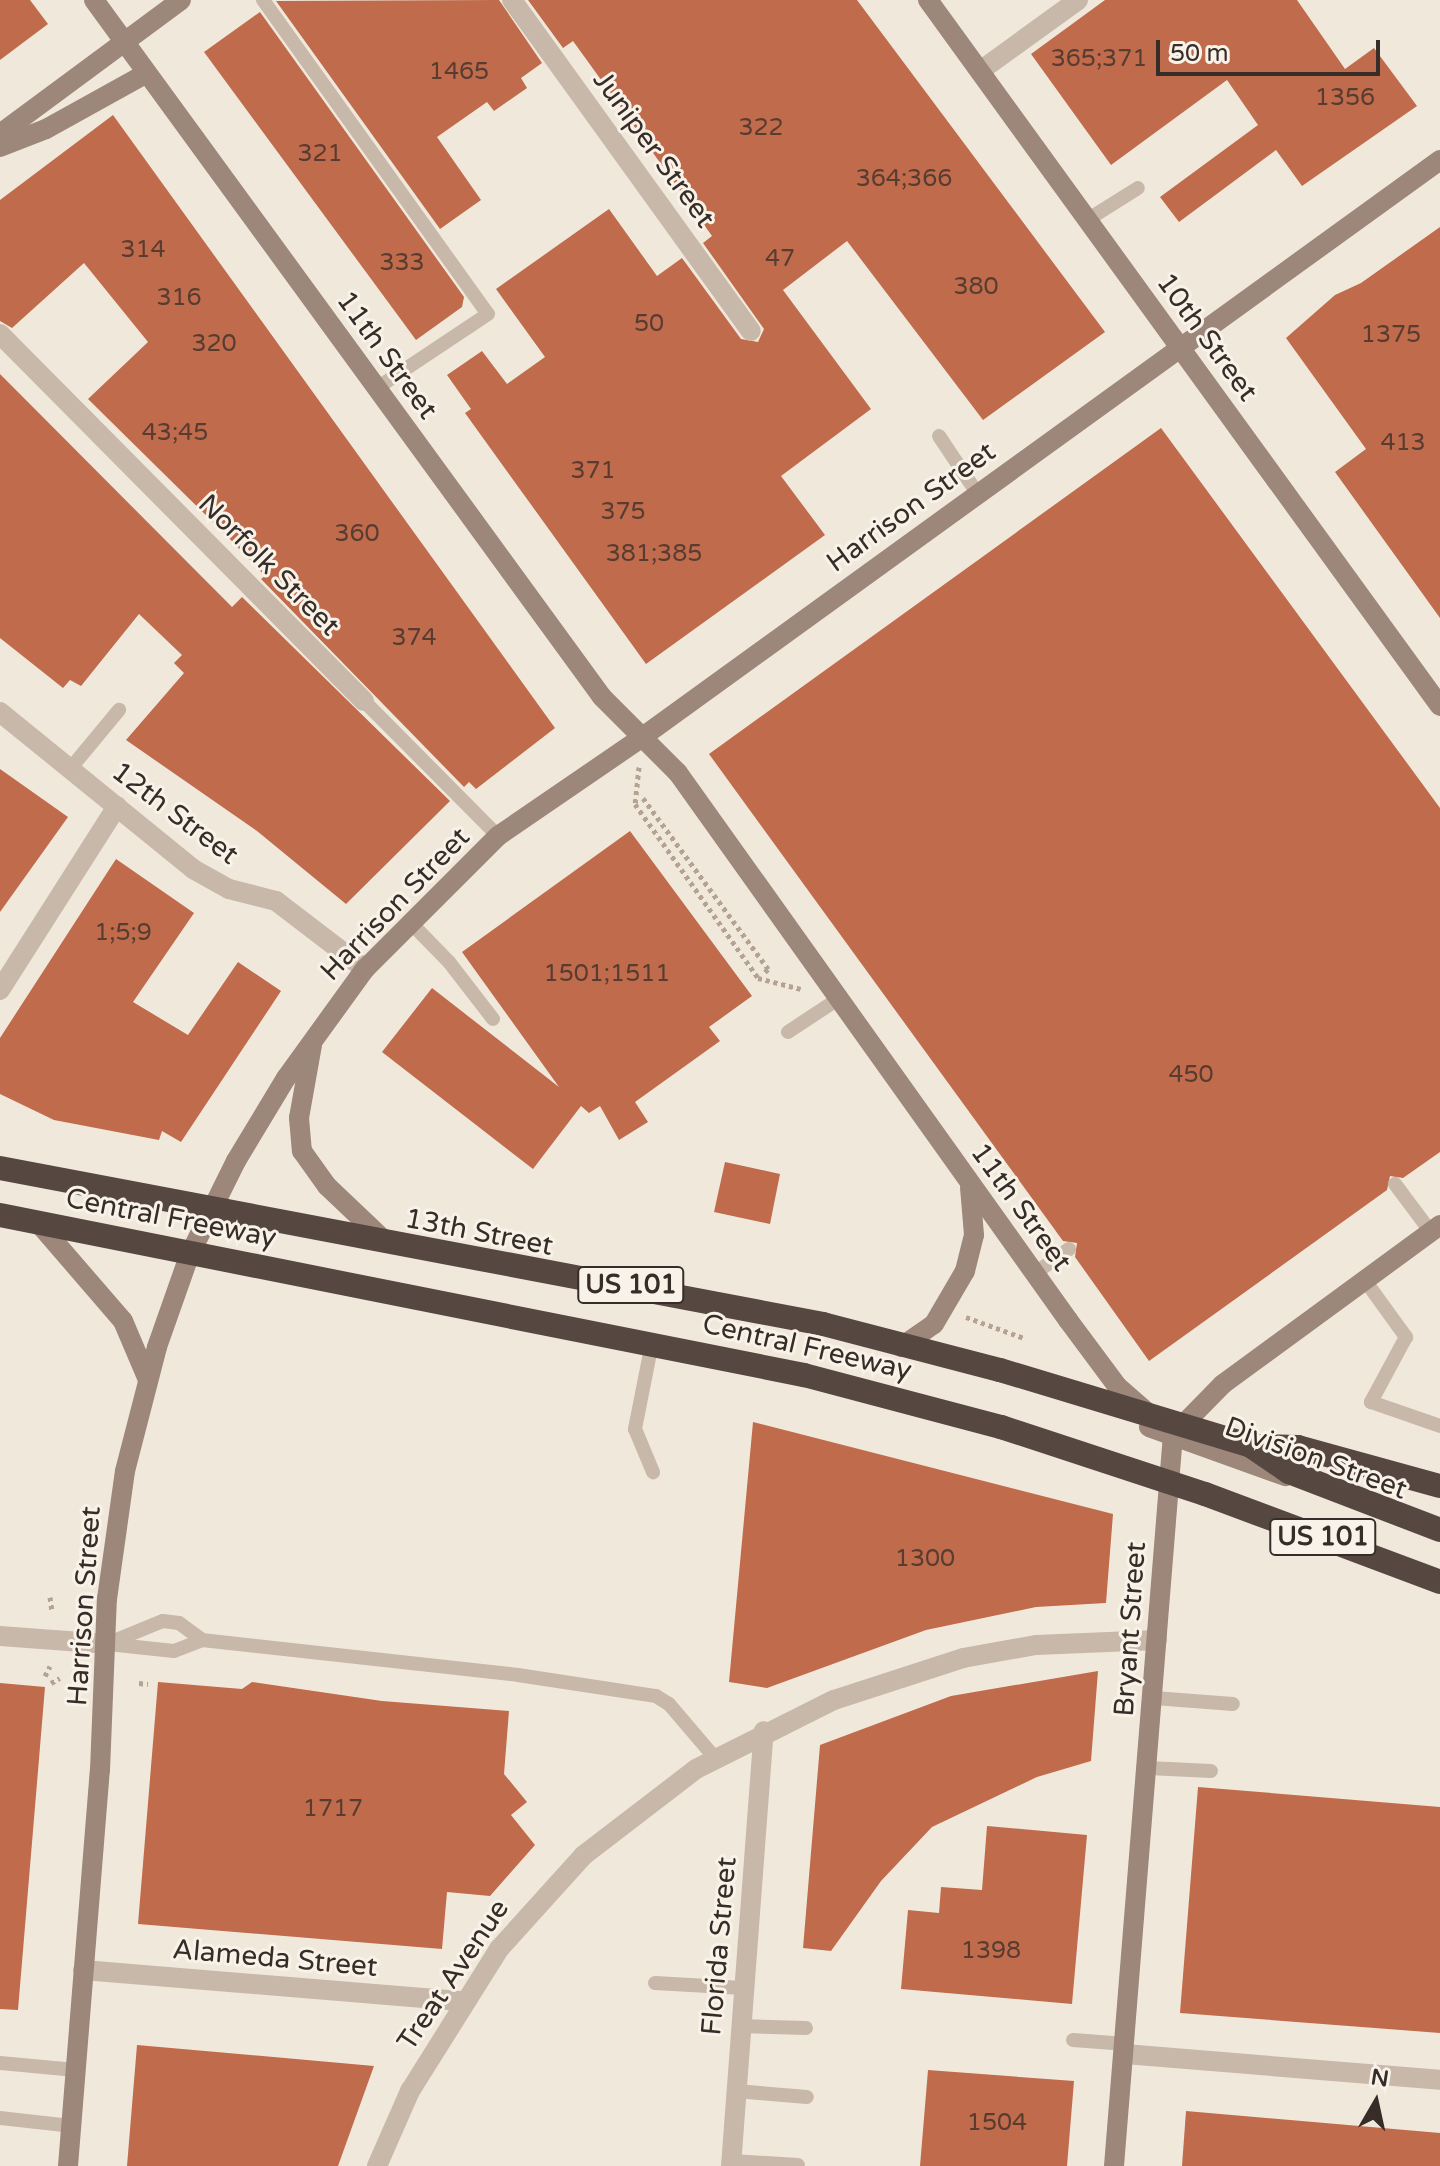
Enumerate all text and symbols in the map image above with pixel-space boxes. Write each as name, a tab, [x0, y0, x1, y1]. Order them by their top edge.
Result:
scale bar	[1160, 24, 1384, 74]
text: 50 m	[1170, 39, 1228, 68]
house number: 365;371	[1051, 45, 1147, 73]
house number: 1465	[429, 58, 489, 86]
street label: Juniper Street	[586, 64, 722, 234]
house number: 1356	[1315, 84, 1375, 112]
house number: 322	[738, 114, 784, 142]
house number: 321	[297, 140, 343, 168]
house number: 364;366	[856, 165, 952, 193]
house number: 314	[120, 236, 166, 264]
house number: 47	[765, 245, 795, 273]
house number: 333	[379, 249, 425, 277]
street label: 10th Street	[1149, 266, 1265, 408]
house number: 380	[953, 273, 999, 301]
house number: 316	[156, 284, 202, 312]
street label: 11th Street	[329, 284, 445, 426]
house number: 50	[634, 310, 664, 338]
house number: 1375	[1361, 321, 1421, 349]
house number: 320	[191, 330, 237, 358]
house number: 43;45	[142, 419, 208, 447]
house number: 413	[1380, 429, 1426, 457]
street label: Harrison Street	[820, 435, 1002, 579]
house number: 371	[570, 457, 616, 485]
street label: Norfolk Street	[191, 487, 347, 643]
house number: 375	[600, 498, 646, 526]
house number: 360	[334, 520, 380, 548]
house number: 381;385	[606, 540, 702, 568]
house number: 374	[391, 624, 437, 652]
street label: 12th Street	[105, 754, 245, 872]
street label: Harrison Street	[313, 820, 477, 988]
house number: 1;5;9	[94, 919, 152, 947]
house number: 1501;1511	[544, 960, 670, 988]
house number: 450	[1168, 1061, 1214, 1089]
street label: 11th Street	[963, 1136, 1079, 1278]
street label: Central Freeway	[63, 1181, 279, 1255]
street label: 13th Street	[402, 1201, 556, 1263]
road number: US 101	[577, 1263, 685, 1307]
street label: Central Freeway	[699, 1307, 915, 1387]
street label: Division Street	[1220, 1409, 1412, 1507]
street label: Harrison Street	[60, 1505, 108, 1707]
road number: US 101	[1269, 1515, 1377, 1559]
street label: Bryant Street	[1107, 1540, 1153, 1718]
house number: 1300	[895, 1545, 955, 1573]
house number: 1717	[303, 1795, 363, 1823]
street label: Florida Street	[694, 1855, 744, 2037]
street label: Treat Avenue	[390, 1893, 516, 2057]
street label: Alameda Street	[171, 1932, 379, 1984]
house number: 1398	[961, 1937, 1021, 1965]
north arrow	[1336, 2062, 1416, 2142]
text: N	[1369, 2064, 1391, 2093]
house number: 1504	[967, 2109, 1027, 2137]

